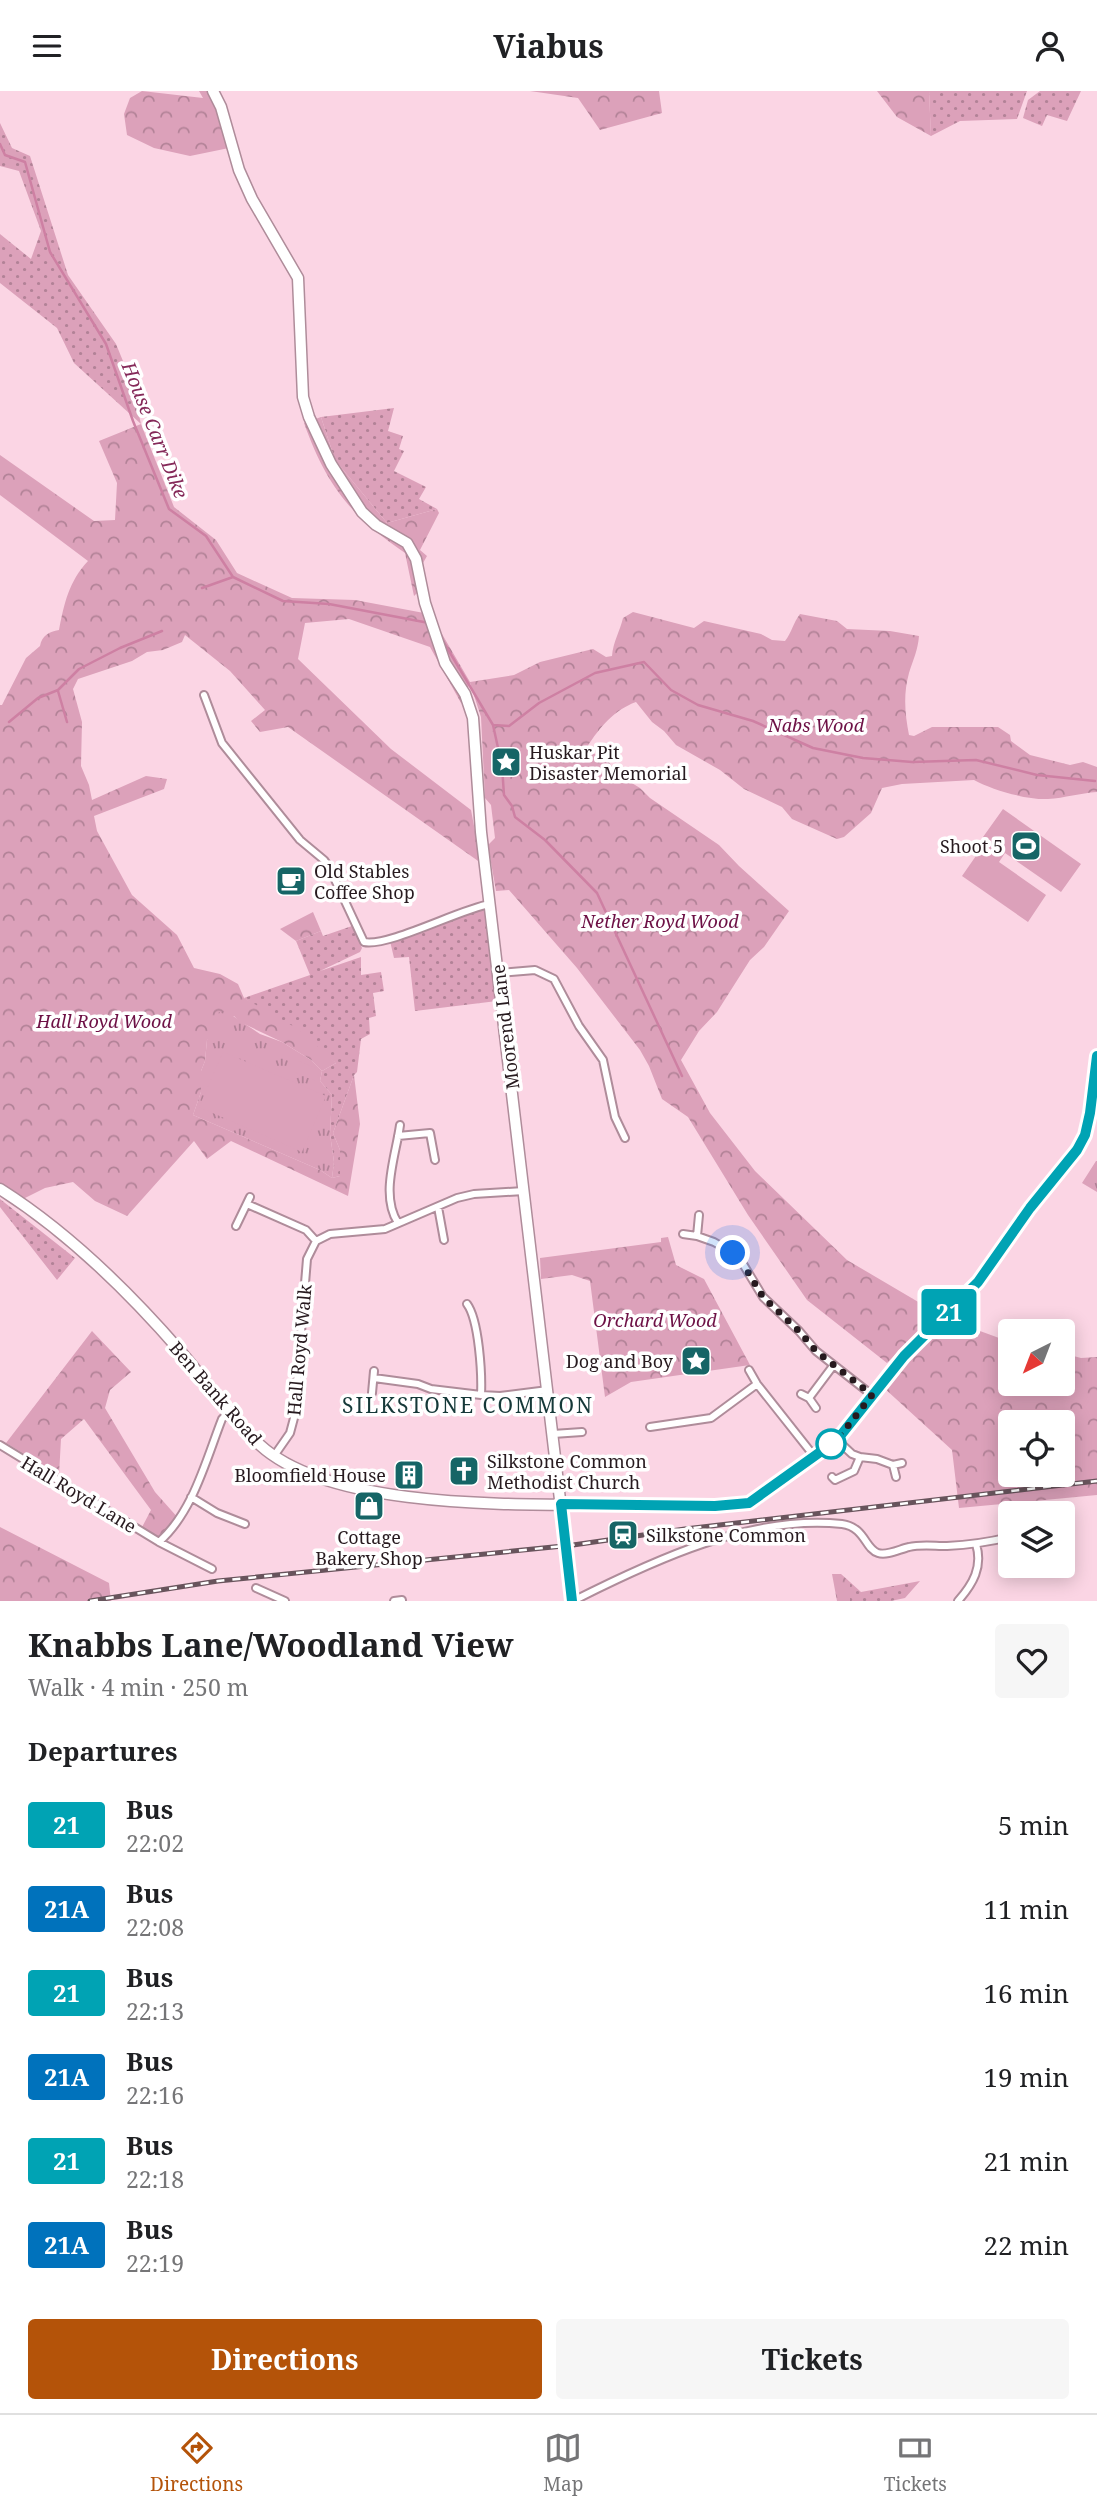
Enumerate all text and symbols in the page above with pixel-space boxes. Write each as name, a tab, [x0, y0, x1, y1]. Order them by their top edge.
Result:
text: Viabus	[493, 24, 604, 67]
icon: menu	[28, 27, 66, 65]
icon: person	[1031, 27, 1069, 65]
water label: House Carr Dike	[115, 357, 194, 502]
park label: Nabs Wood	[767, 713, 865, 737]
place label: Huskar Pit Disaster Memorial	[529, 740, 688, 785]
place icon: Huskar Pit Disaster Memorial	[489, 745, 523, 779]
sports icon: Shoot 5	[1009, 829, 1043, 863]
place label: Shoot 5	[940, 834, 1003, 858]
place label: Old Stables Coffee Shop	[314, 859, 415, 904]
cafe icon: Old Stables Coffee Shop	[274, 864, 308, 898]
park label: Nether Royd Wood	[580, 909, 739, 933]
street label: Moorend Lane	[485, 963, 525, 1091]
park label: Hall Royd Wood	[35, 1009, 172, 1033]
your location	[715, 1235, 750, 1270]
street label: Hall Royd Walk	[281, 1283, 317, 1417]
line badge: 21	[918, 1289, 981, 1335]
text: 21	[935, 1295, 963, 1328]
park label: Orchard Wood	[593, 1308, 717, 1332]
north arrow	[998, 1319, 1074, 1397]
map controls	[998, 1319, 1075, 1578]
street label: Ben Bank Road	[164, 1336, 268, 1450]
place icon: Dog and Boy	[679, 1344, 713, 1378]
place label: Dog and Boy	[566, 1349, 674, 1373]
district label: SILKSTONE COMMON	[342, 1391, 594, 1419]
button: locate	[998, 1410, 1075, 1487]
unlabelled marker	[816, 1429, 846, 1459]
place label: Silkstone Common Methodist Church	[487, 1449, 647, 1494]
street label: Hall Royd Lane	[17, 1450, 141, 1538]
church icon: Silkstone Common Methodist Church	[447, 1454, 481, 1488]
building icon: Bloomfield House	[392, 1458, 426, 1492]
place label: Bloomfield House	[234, 1463, 386, 1487]
shop icon: Cottage Bakery Shop	[352, 1489, 386, 1523]
button: layers	[998, 1501, 1075, 1578]
station icon: Silkstone Common	[606, 1518, 640, 1552]
place label: Silkstone Common	[646, 1523, 806, 1547]
place label: Cottage Bakery Shop	[315, 1525, 423, 1570]
text: Knabbs Lane/Woodland View	[28, 1622, 513, 1667]
button: heart	[995, 1624, 1069, 1698]
text: Walk · 4 min · 250 m	[28, 1671, 248, 1703]
text: Departures	[28, 1733, 178, 1769]
text: Bus	[126, 1791, 173, 1827]
text: 5 min	[998, 1807, 1069, 1843]
text: 21	[53, 1808, 80, 1841]
text: 22:02	[126, 1827, 184, 1859]
text: Bus	[126, 1875, 173, 1911]
text: 11 min	[984, 1891, 1069, 1927]
text: 21A	[44, 1892, 89, 1925]
text: 22:08	[126, 1911, 184, 1943]
text: Bus	[126, 1959, 173, 1995]
text: 16 min	[984, 1975, 1069, 2011]
text: 21	[53, 1976, 80, 2009]
text: 22:13	[126, 1995, 184, 2027]
text: Bus	[126, 2043, 173, 2079]
text: 19 min	[984, 2059, 1069, 2095]
text: 21A	[44, 2060, 89, 2093]
text: 22:16	[126, 2079, 184, 2111]
text: Bus	[126, 2127, 173, 2163]
text: 21 min	[984, 2143, 1069, 2179]
text: 21	[53, 2144, 80, 2177]
text: 22:18	[126, 2163, 184, 2195]
text: Bus	[126, 2211, 173, 2247]
text: 22 min	[984, 2227, 1069, 2263]
text: 21A	[44, 2228, 89, 2261]
text: 22:19	[126, 2247, 184, 2279]
button: Directions	[28, 2319, 542, 2399]
button: Tickets	[556, 2319, 1069, 2399]
tab: Directions	[150, 2429, 243, 2497]
tab: Map	[543, 2429, 583, 2497]
tab: Tickets	[884, 2429, 947, 2497]

